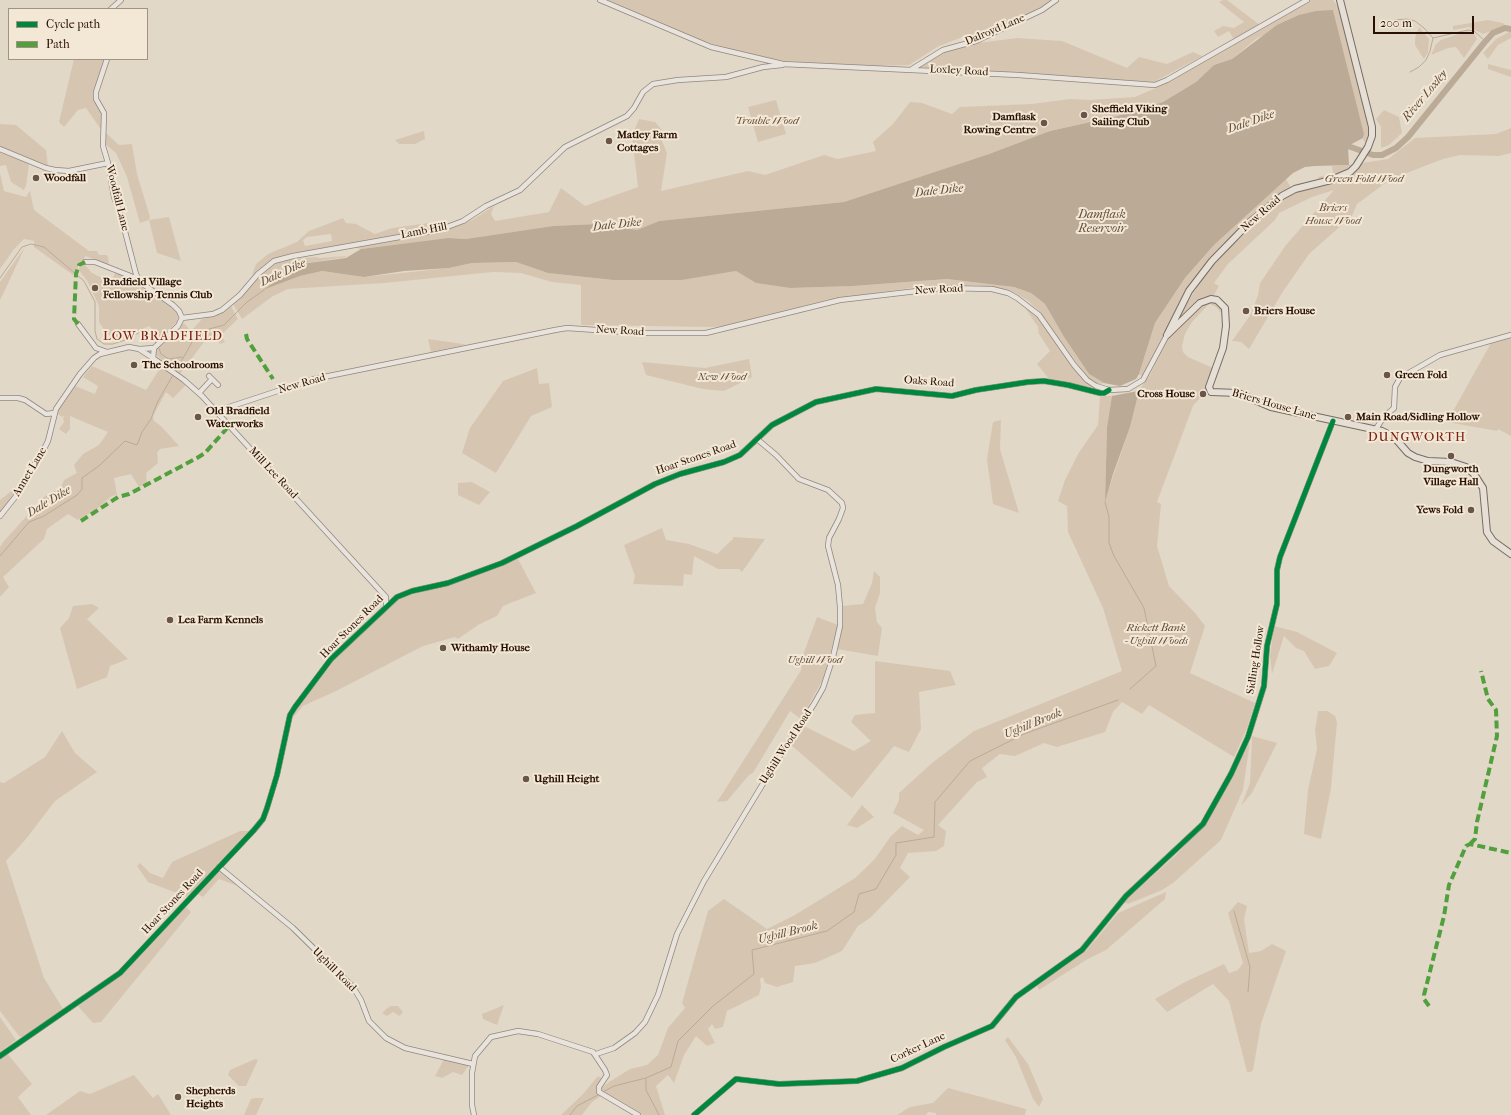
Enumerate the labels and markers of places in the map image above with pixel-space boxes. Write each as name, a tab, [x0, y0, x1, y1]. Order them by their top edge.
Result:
place label: Sheffield Viking Sailing Club	[1092, 102, 1167, 128]
place label: Damflask Rowing Centre	[964, 110, 1036, 136]
marker: Sheffield Viking Sailing Club	[1079, 110, 1089, 120]
marker: Damflask Rowing Centre	[1039, 118, 1049, 128]
place label: Matley Farm Cottages	[617, 128, 677, 154]
marker: Matley Farm Cottages	[604, 136, 614, 146]
place label: Woodfall	[44, 171, 86, 185]
marker: Woodfall	[31, 173, 41, 183]
place label: Bradfield Village Fellowship Tennis Club	[103, 275, 212, 301]
marker: Bradfield Village Fellowship Tennis Club	[90, 283, 100, 293]
place label: Briers House	[1254, 304, 1315, 318]
marker: Briers House	[1241, 306, 1251, 316]
place label: The Schoolrooms	[142, 358, 223, 372]
marker: The Schoolrooms	[129, 360, 139, 370]
place label: Green Fold	[1395, 368, 1447, 382]
marker: Green Fold	[1382, 370, 1392, 380]
place label: Cross House	[1137, 387, 1195, 401]
marker: Cross House	[1198, 389, 1208, 399]
place label: Old Bradfield Waterworks	[206, 404, 269, 430]
place label: Main Road/Sidling Hollow	[1356, 410, 1480, 424]
marker: Old Bradfield Waterworks	[193, 412, 203, 422]
marker: Main Road/Sidling Hollow	[1343, 412, 1353, 422]
marker: Dungworth Village Hall	[1446, 451, 1456, 461]
place label: Dungworth Village Hall	[1423, 462, 1479, 488]
place label: Yews Fold	[1416, 503, 1463, 517]
marker: Yews Fold	[1466, 505, 1476, 515]
place label: Lea Farm Kennels	[178, 613, 263, 627]
marker: Lea Farm Kennels	[165, 615, 175, 625]
place label: Withamly House	[451, 641, 530, 655]
marker: Withamly House	[438, 643, 448, 653]
place label: Ughill Height	[534, 772, 599, 786]
marker: Ughill Height	[521, 774, 531, 784]
place label: Shepherds Heights	[186, 1084, 235, 1110]
marker: Shepherds Heights	[173, 1092, 183, 1102]

